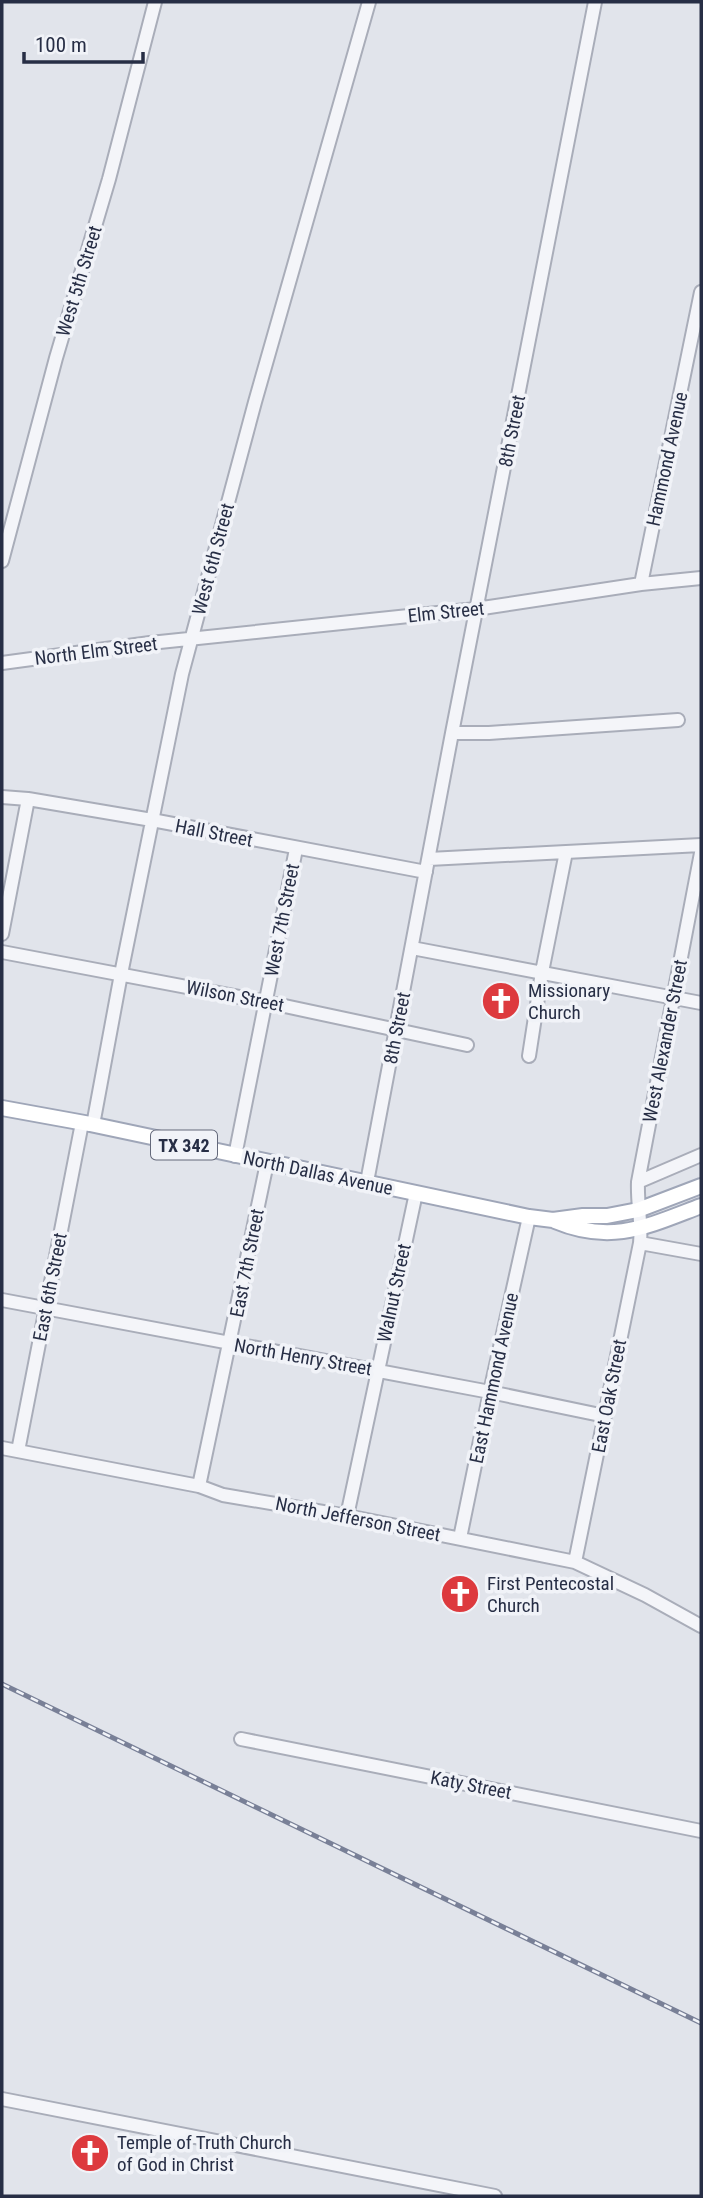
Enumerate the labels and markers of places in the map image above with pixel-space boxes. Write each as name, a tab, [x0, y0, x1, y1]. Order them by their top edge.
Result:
place label: Missionary Church	[528, 979, 610, 1024]
church icon: Missionary Church	[480, 980, 522, 1022]
place label: First Pentecostal Church	[487, 1572, 614, 1617]
church icon: First Pentecostal Church	[439, 1573, 481, 1615]
place label: Temple of Truth Church of God in Christ	[117, 2131, 292, 2176]
church icon: Temple of Truth Church of God in Christ	[69, 2132, 111, 2174]

